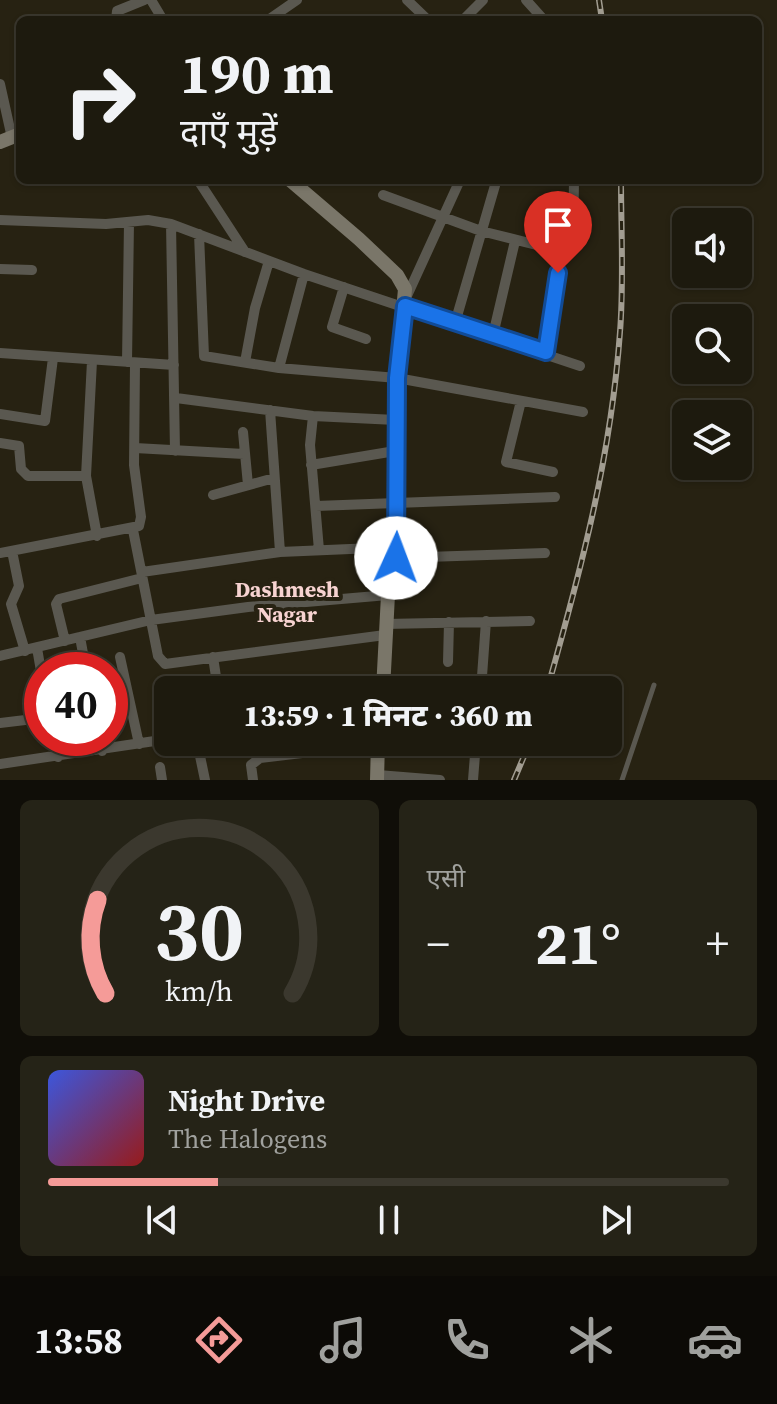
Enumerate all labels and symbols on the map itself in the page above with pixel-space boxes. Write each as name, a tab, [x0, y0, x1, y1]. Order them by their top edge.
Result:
pin	[524, 191, 592, 273]
position arrow	[354, 516, 438, 600]
district label: Dashmesh Nagar	[235, 574, 340, 629]
speed limit sign: 40	[24, 652, 128, 756]

